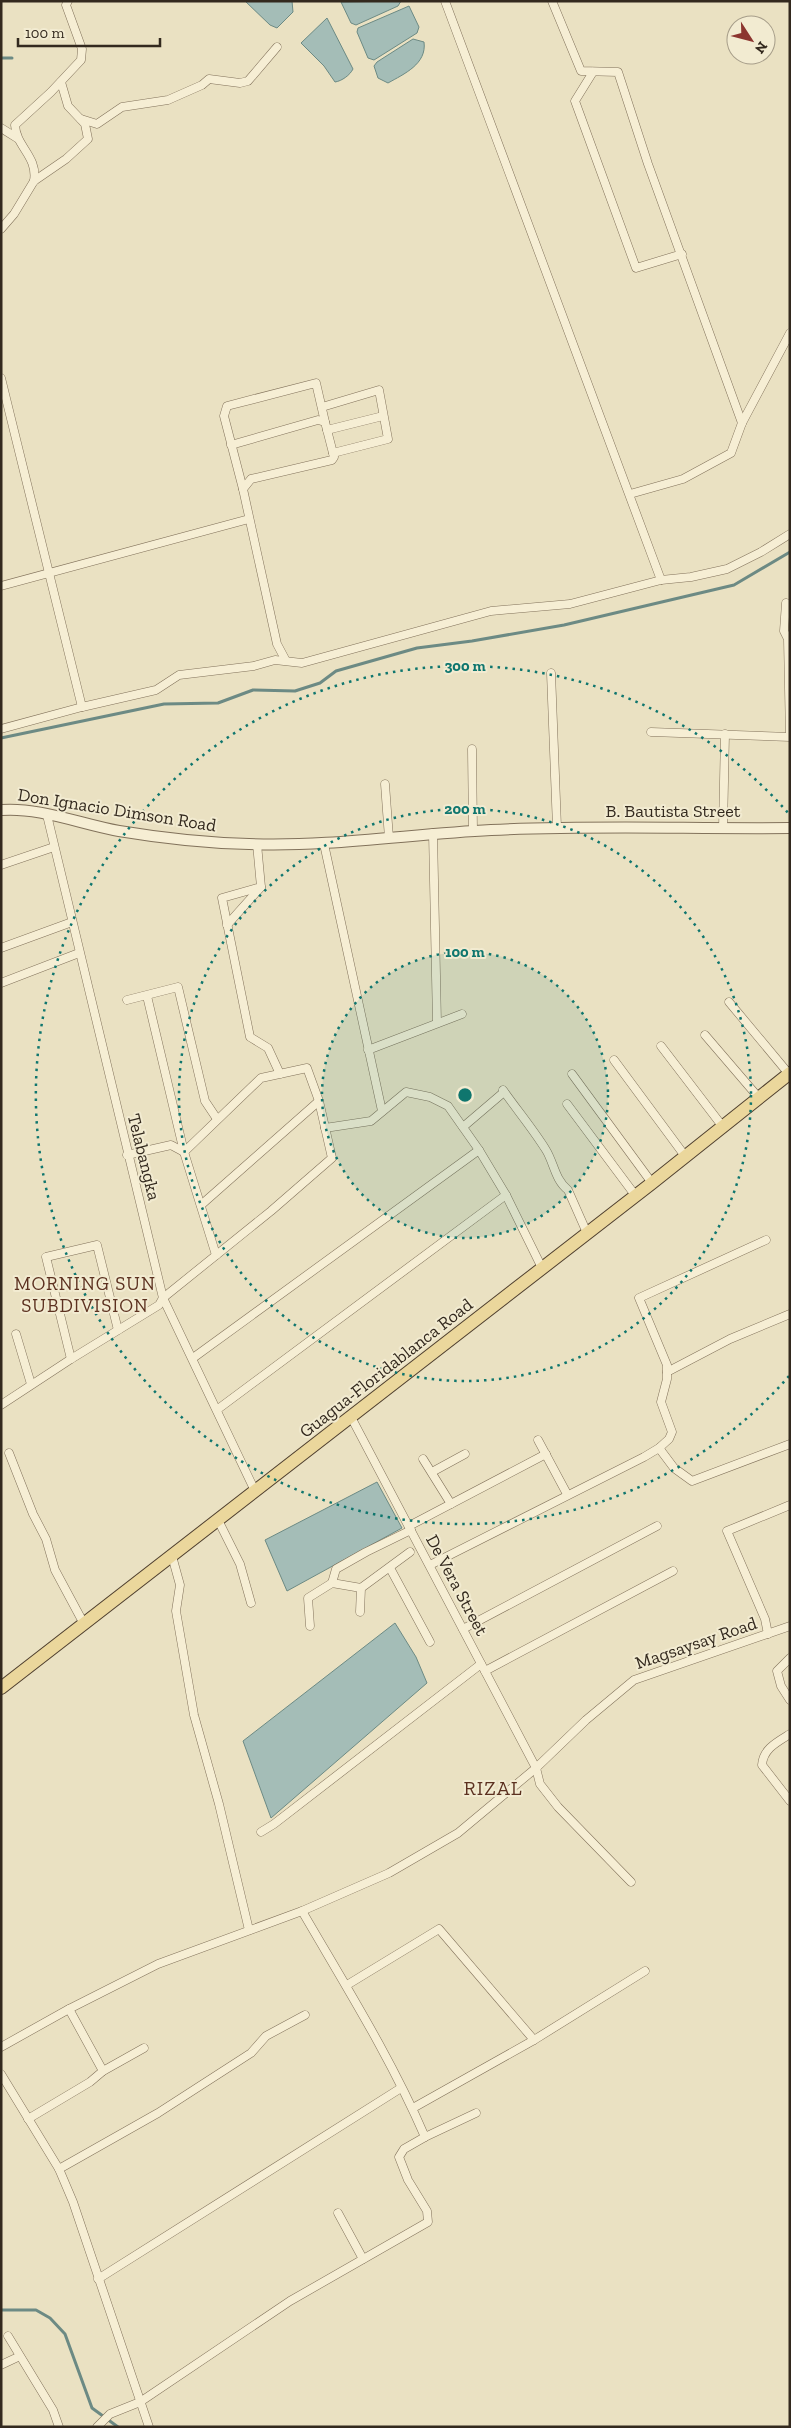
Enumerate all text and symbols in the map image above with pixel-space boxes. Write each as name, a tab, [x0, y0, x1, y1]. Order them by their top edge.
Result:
scale bar	[18, 15, 160, 47]
north arrow	[726, 15, 776, 65]
text: 100 m	[25, 24, 64, 42]
text: N	[751, 38, 771, 57]
text: 300 m	[444, 657, 486, 675]
street label: Don Ignacio Dimson Road	[16, 783, 218, 837]
text: 200 m	[444, 800, 486, 818]
street label: B. Bautista Street	[606, 800, 741, 822]
text: 100 m	[445, 943, 485, 961]
centre of rings	[456, 1086, 474, 1104]
street label: Telabangka	[123, 1111, 165, 1203]
district label: MORNING SUN SUBDIVISION	[14, 1272, 156, 1317]
street label: Guagua-Floridablanca Road	[295, 1293, 477, 1443]
street label: De Vera Street	[421, 1531, 493, 1640]
street label: Magsaysay Road	[632, 1612, 760, 1674]
district label: RIZAL	[463, 1776, 523, 1800]

